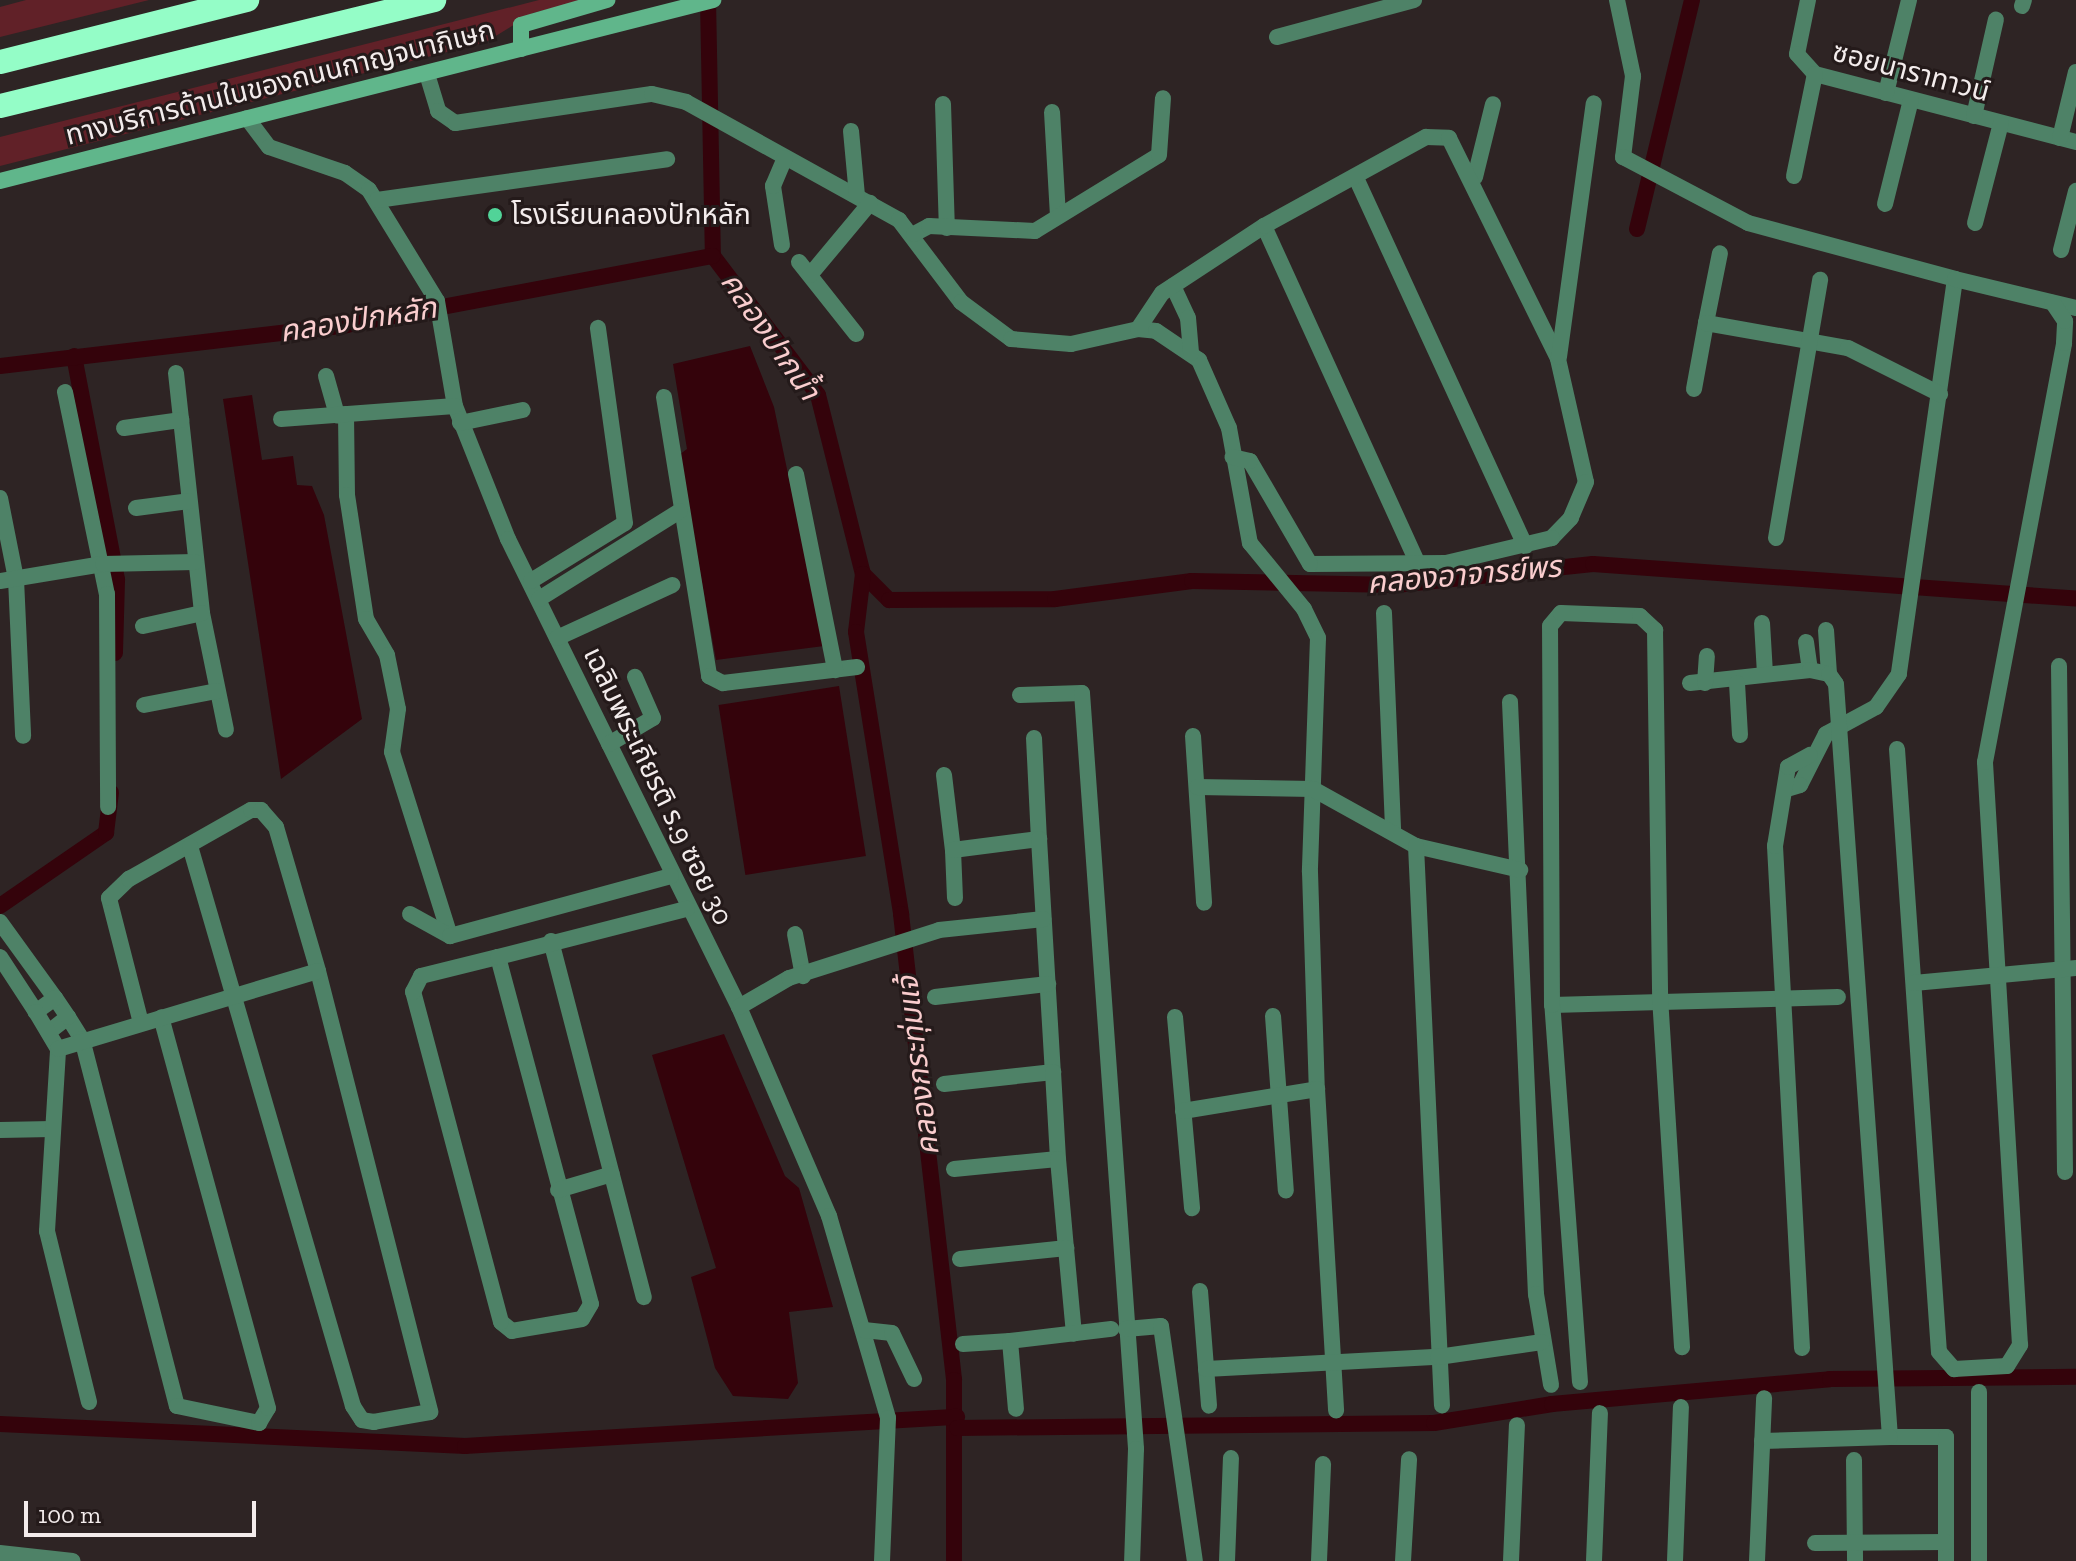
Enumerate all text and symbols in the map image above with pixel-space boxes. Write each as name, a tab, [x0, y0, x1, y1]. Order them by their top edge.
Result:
street label: ทางบริการด้านในของถนนกาญจนาภิเษก	[62, 13, 498, 153]
street label: ซอยนาราทาวน์	[1829, 35, 1993, 109]
place label: โรงเรียนคลองปักหลัก	[511, 198, 751, 232]
marker: โรงเรียนคลองปักหลัก	[486, 206, 504, 224]
water label: คลองปากน้ำ	[713, 265, 827, 407]
water label: คลองปักหลัก	[277, 290, 439, 350]
water label: คลองอาจารย์พร	[1366, 549, 1562, 601]
street label: เฉลิมพระเกียรติ ร.9 ซอย 30	[576, 641, 740, 931]
water label: คลองกระทุ่มแจ้	[889, 974, 947, 1158]
scale bar	[28, 1485, 260, 1535]
text: 100 m	[38, 1500, 101, 1529]

